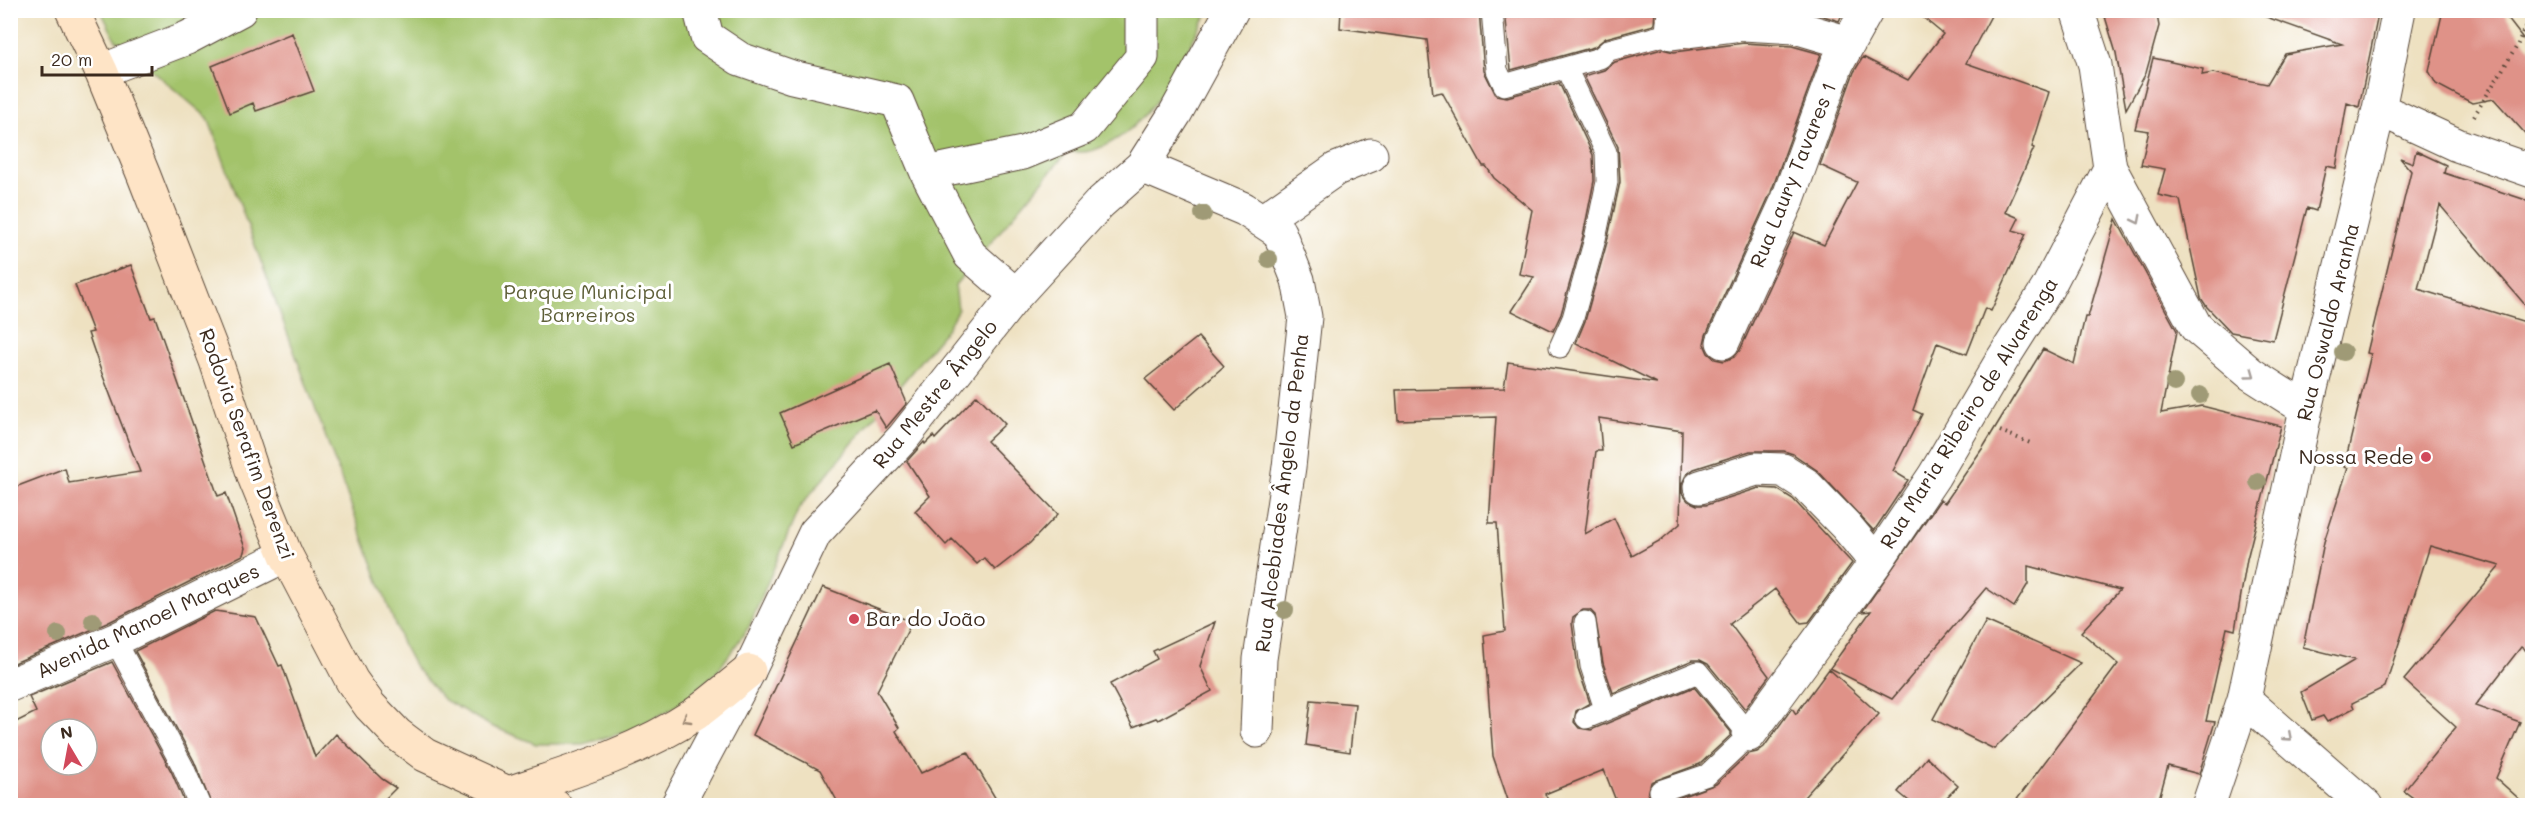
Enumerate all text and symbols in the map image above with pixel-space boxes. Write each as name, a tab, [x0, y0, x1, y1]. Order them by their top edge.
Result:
scale bar	[42, 39, 152, 77]
text: 20 m	[51, 47, 92, 71]
street label: Rua Laury Tavares 1	[1743, 78, 1841, 271]
one-way arrow	[2130, 213, 2141, 224]
street label: Rua Oswaldo Aranha	[2290, 220, 2364, 424]
street label: Rua Maria Ribeiro de Alvarenga	[1874, 272, 2063, 553]
park label: Parque Municipal Barreiros	[503, 278, 673, 327]
street label: Rua Mestre Ângelo	[866, 314, 1002, 473]
street label: Rodovia Serafim Derenzi	[194, 325, 302, 563]
street label: Rua Alcebiades Ângelo da Penha	[1249, 332, 1313, 654]
one-way arrow	[2245, 366, 2256, 377]
place label: Nossa Rede	[2299, 443, 2414, 469]
marker: Nossa Rede	[2419, 450, 2433, 464]
street label: Avenida Manoel Marques	[32, 557, 263, 683]
place label: Bar do João	[866, 605, 986, 631]
marker: Bar do João	[847, 612, 861, 626]
one-way arrow	[682, 711, 692, 723]
north arrow	[39, 717, 99, 777]
text: N	[58, 720, 74, 743]
one-way arrow	[2281, 730, 2292, 741]

